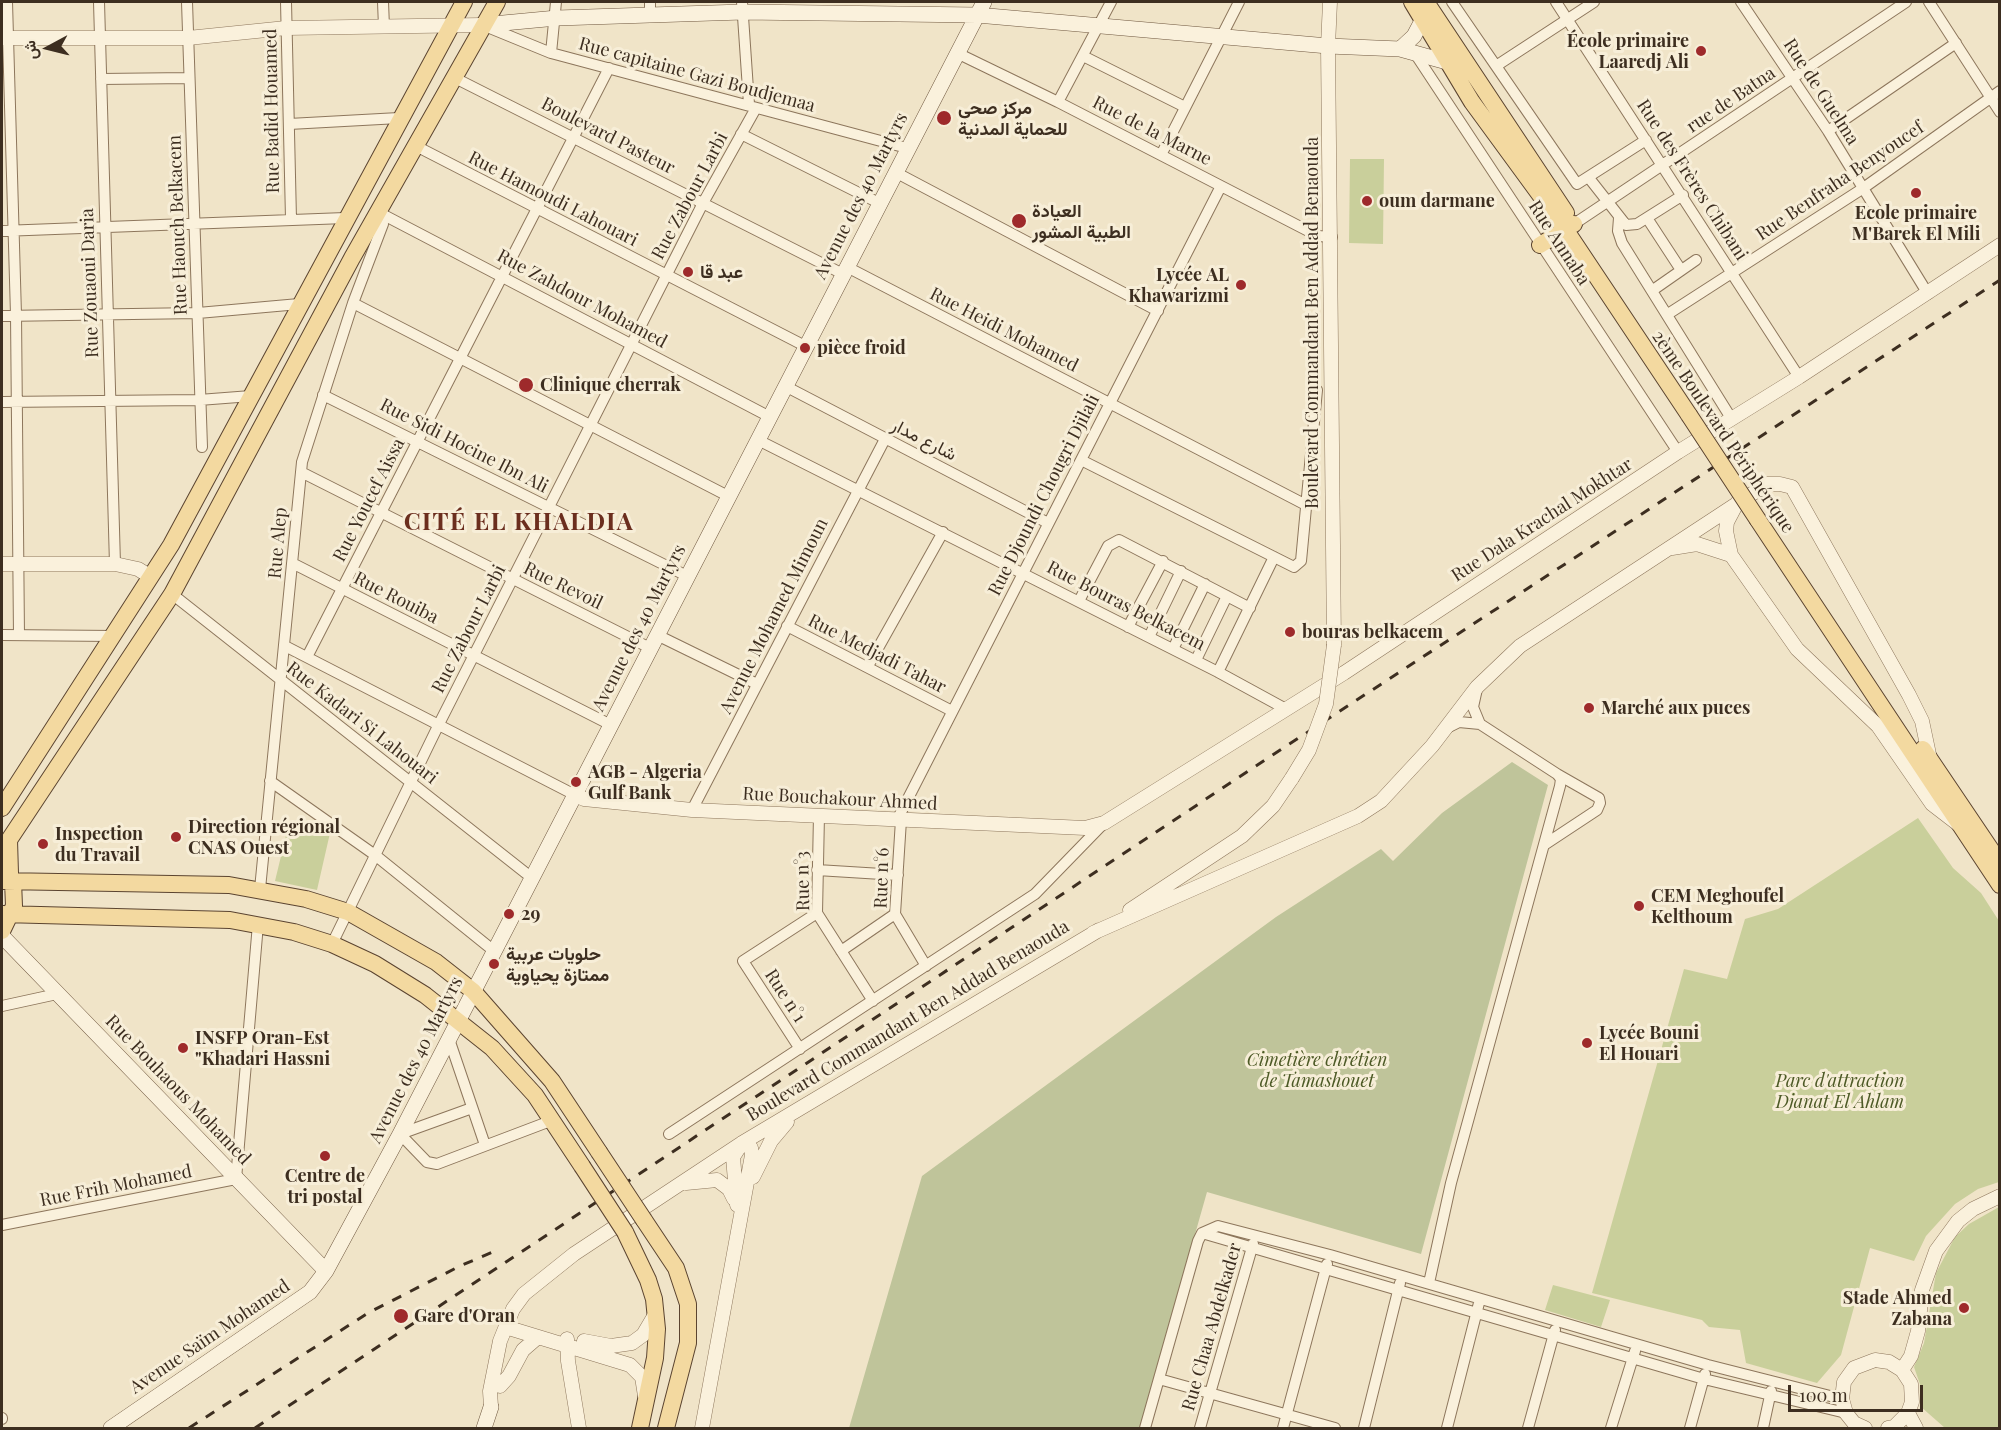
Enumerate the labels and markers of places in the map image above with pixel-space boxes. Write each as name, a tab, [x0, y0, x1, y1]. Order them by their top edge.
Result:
place label: École primaire Laaredj Ali	[1567, 30, 1689, 72]
marker: École primaire Laaredj Ali	[1694, 44, 1708, 58]
place label: مركز صحي للحماية المدنية	[958, 97, 1068, 140]
marker: مركز صحي للحماية المدنية	[935, 109, 953, 127]
marker: Ecole primaire M'Barek El Mili	[1909, 186, 1923, 200]
place label: oum darmane	[1379, 190, 1495, 212]
marker: oum darmane	[1360, 194, 1374, 208]
place label: العيادة الطبية المشور	[1032, 200, 1131, 242]
place label: Ecole primaire M'Barek El Mili	[1852, 202, 1980, 244]
marker: العيادة الطبية المشور	[1010, 212, 1028, 230]
place label: عبد قا	[700, 261, 743, 283]
place label: Lycée AL Khawarizmi	[1128, 264, 1229, 306]
marker: عبد قا	[681, 265, 695, 279]
marker: Lycée AL Khawarizmi	[1234, 278, 1248, 292]
place label: pièce froid	[817, 337, 906, 359]
marker: pièce froid	[798, 341, 812, 355]
place label: Clinique cherrak	[540, 374, 681, 396]
marker: Clinique cherrak	[517, 376, 535, 394]
place label: bouras belkacem	[1302, 621, 1443, 643]
marker: bouras belkacem	[1283, 625, 1297, 639]
place label: Marché aux puces	[1601, 697, 1750, 719]
marker: Marché aux puces	[1582, 701, 1596, 715]
place label: AGB - Algeria Gulf Bank	[588, 761, 702, 804]
marker: AGB - Algeria Gulf Bank	[569, 775, 583, 789]
place label: Direction régional CNAS Ouest	[188, 816, 340, 858]
place label: Inspection du Travail	[55, 823, 143, 866]
marker: Direction régional CNAS Ouest	[169, 830, 183, 844]
marker: Inspection du Travail	[36, 837, 50, 851]
place label: CEM Meghoufel Kelthoum	[1651, 885, 1784, 928]
marker: CEM Meghoufel Kelthoum	[1632, 899, 1646, 913]
place label: 29	[521, 903, 540, 925]
marker: 29	[502, 907, 516, 921]
place label: حلويات عربية ممتازة يحياوية	[506, 943, 609, 986]
marker: حلويات عربية ممتازة يحياوية	[487, 957, 501, 971]
place label: Lycée Bouni El Houari	[1599, 1022, 1699, 1064]
place label: INSFP Oran-Est "Khadari Hassni	[195, 1027, 330, 1070]
marker: Lycée Bouni El Houari	[1580, 1036, 1594, 1050]
marker: INSFP Oran-Est "Khadari Hassni	[176, 1041, 190, 1055]
marker: Centre de tri postal	[318, 1149, 332, 1163]
place label: Centre de tri postal	[285, 1165, 365, 1208]
place label: Stade Ahmed Zabana	[1843, 1287, 1952, 1330]
marker: Stade Ahmed Zabana	[1957, 1301, 1971, 1315]
place label: Gare d'Oran	[414, 1305, 515, 1327]
marker: Gare d'Oran	[392, 1307, 410, 1325]

